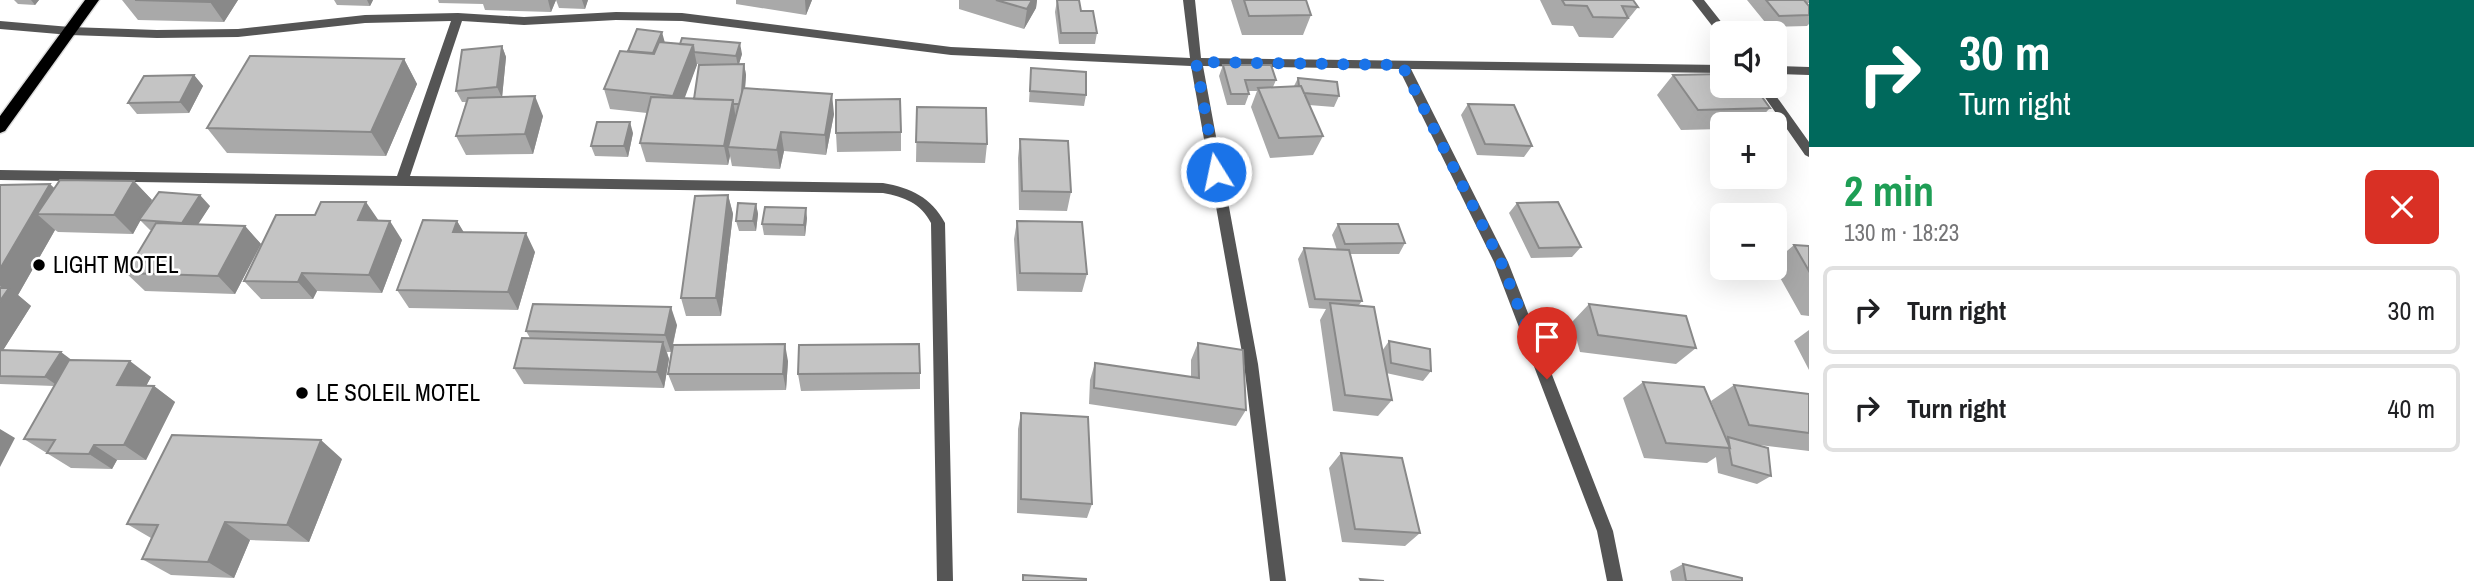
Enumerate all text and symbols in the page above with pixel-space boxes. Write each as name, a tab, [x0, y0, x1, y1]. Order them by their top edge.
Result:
text: 30 m	[1959, 19, 2051, 85]
map controls	[1710, 21, 1787, 280]
button: sound	[1710, 21, 1787, 98]
icon: right	[1844, 28, 1935, 119]
text: Turn right	[1959, 82, 2071, 125]
button: +	[1710, 112, 1787, 189]
position arrow	[1179, 135, 1253, 209]
text: 2 min	[1844, 163, 1934, 219]
button: close	[2365, 170, 2439, 244]
button: −	[1710, 203, 1787, 280]
text: 130 m · 18:23	[1844, 217, 1959, 248]
place label: LIGHT MOTEL	[53, 249, 179, 280]
marker: LIGHT MOTEL	[31, 257, 47, 273]
icon: right	[1848, 291, 1886, 329]
text: Turn right	[1907, 293, 2006, 328]
text: 30 m	[2388, 293, 2435, 328]
pin	[1517, 307, 1577, 379]
icon: arrive	[1528, 318, 1566, 356]
place label: LE SOLEIL MOTEL	[316, 377, 480, 408]
marker: LE SOLEIL MOTEL	[294, 385, 310, 401]
icon: right	[1848, 389, 1886, 427]
text: Turn right	[1907, 391, 2006, 426]
text: 40 m	[2388, 391, 2435, 426]

